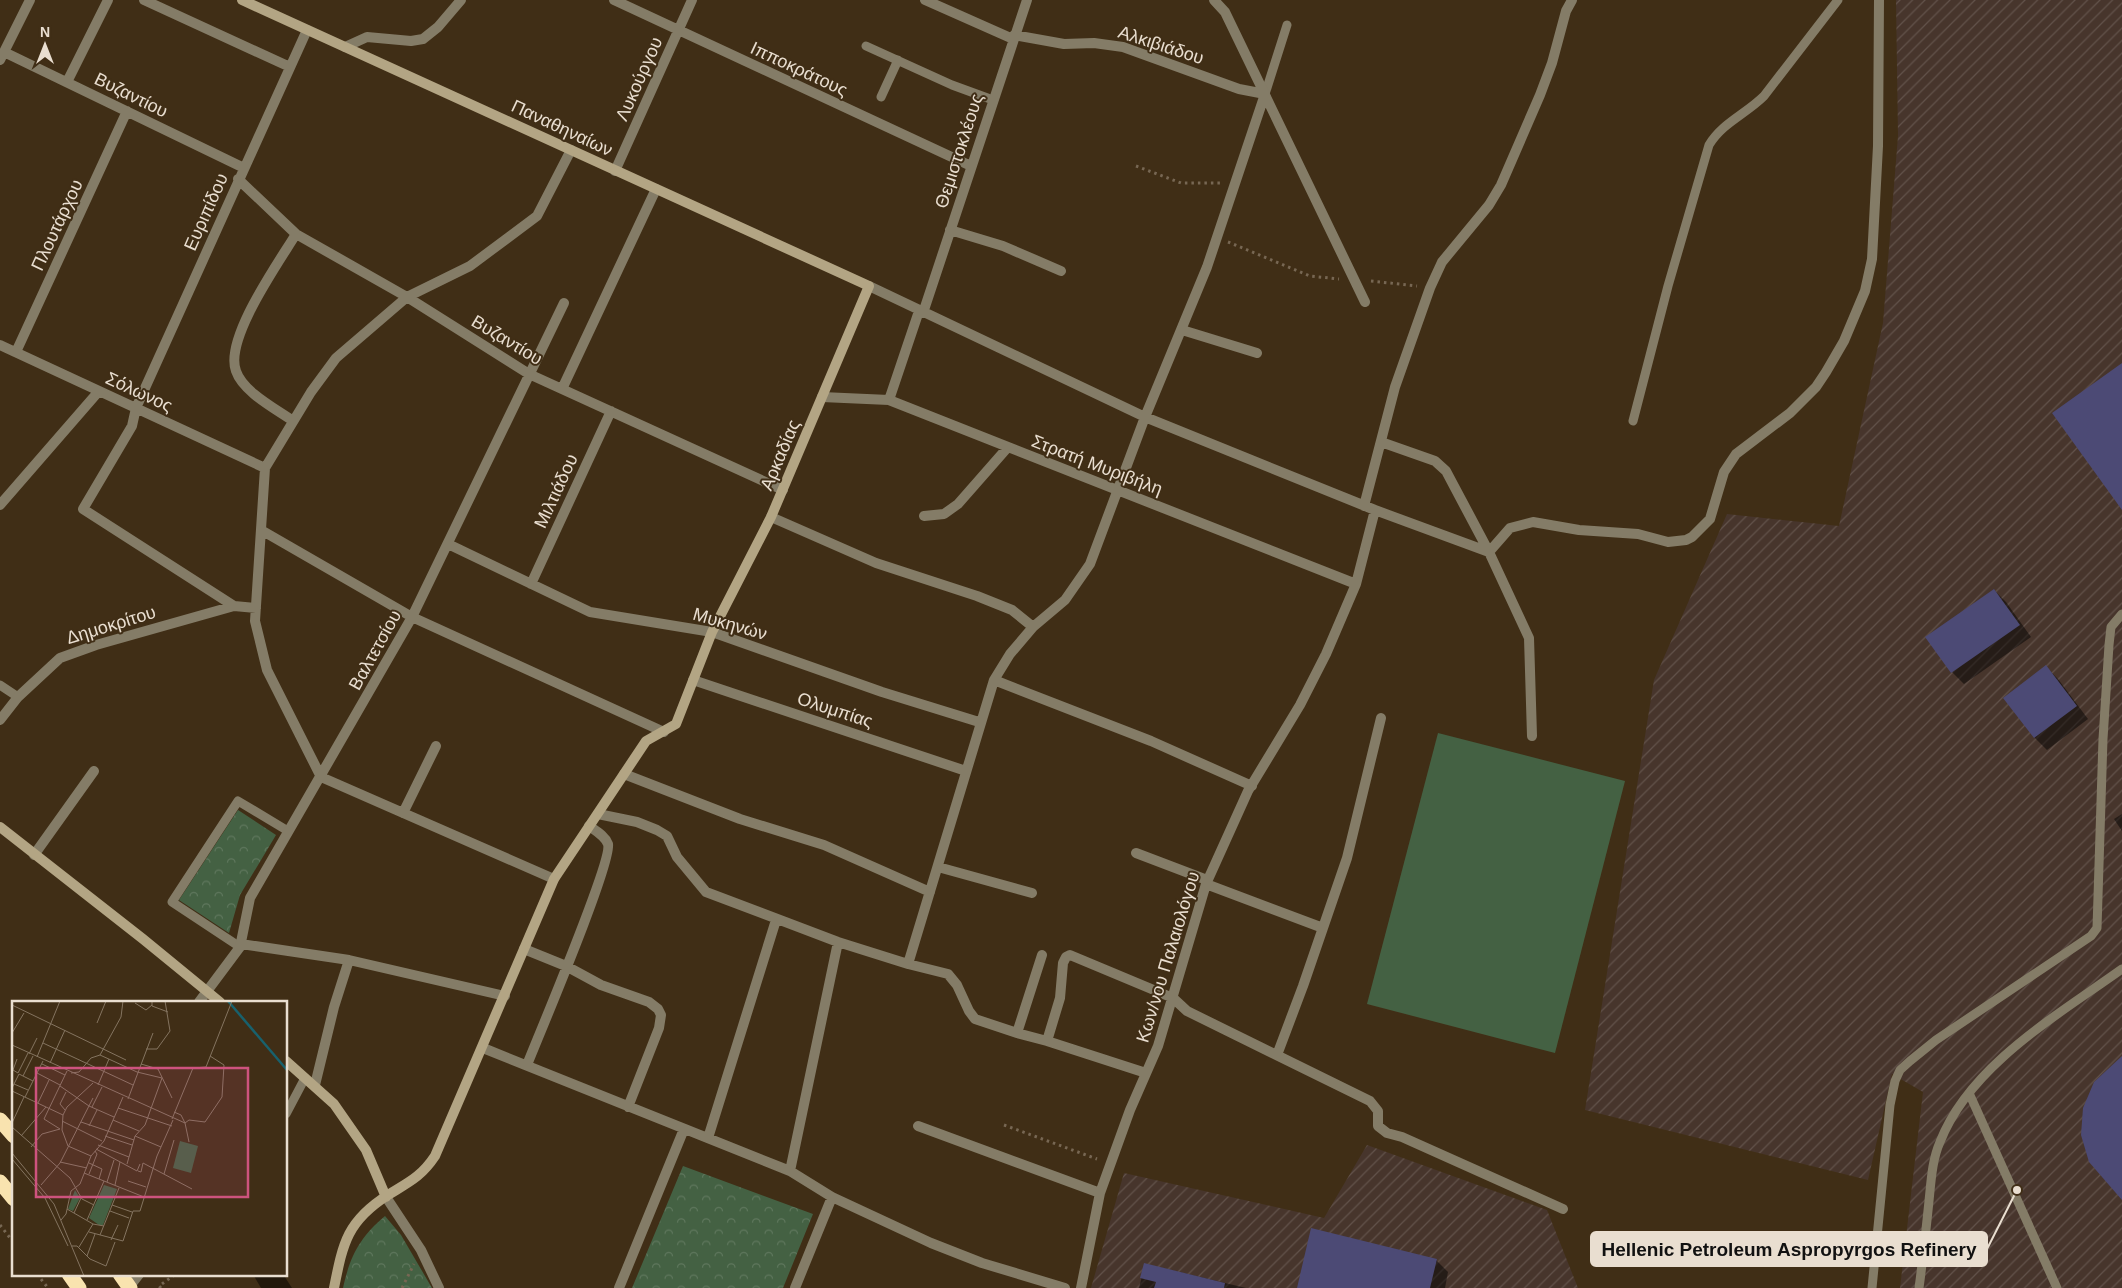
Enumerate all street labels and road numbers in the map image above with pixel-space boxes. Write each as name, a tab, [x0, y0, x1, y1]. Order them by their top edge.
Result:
street label: Αλκιβιάδου	[1116, 22, 1206, 68]
street label: Λυκούργου	[612, 34, 666, 124]
street label: Ιπποκράτους	[747, 38, 851, 100]
street label: Βυζαντίου	[91, 69, 171, 121]
street label: Θεμιστοκλέους	[931, 91, 987, 211]
street label: Παναθηναίων	[508, 96, 616, 160]
street label: Ευριπίδου	[180, 170, 232, 254]
street label: Πλουτάρχου	[27, 176, 87, 274]
street label: Βυζαντίου	[468, 311, 546, 369]
street label: Σόλωνος	[102, 368, 176, 416]
street label: Αρκαδίας	[756, 416, 804, 493]
street label: Στρατή Μυριβήλη	[1029, 431, 1165, 499]
street label: Μιλτιάδου	[530, 451, 582, 531]
street label: Δημοκρίτου	[64, 602, 158, 648]
street label: Μυκηνών	[691, 604, 769, 644]
street label: Βαλτετσίου	[345, 607, 405, 693]
street label: Ολυμπίας	[795, 688, 876, 732]
street label: Κων/νου Παλαιολόγου	[1132, 869, 1204, 1045]

